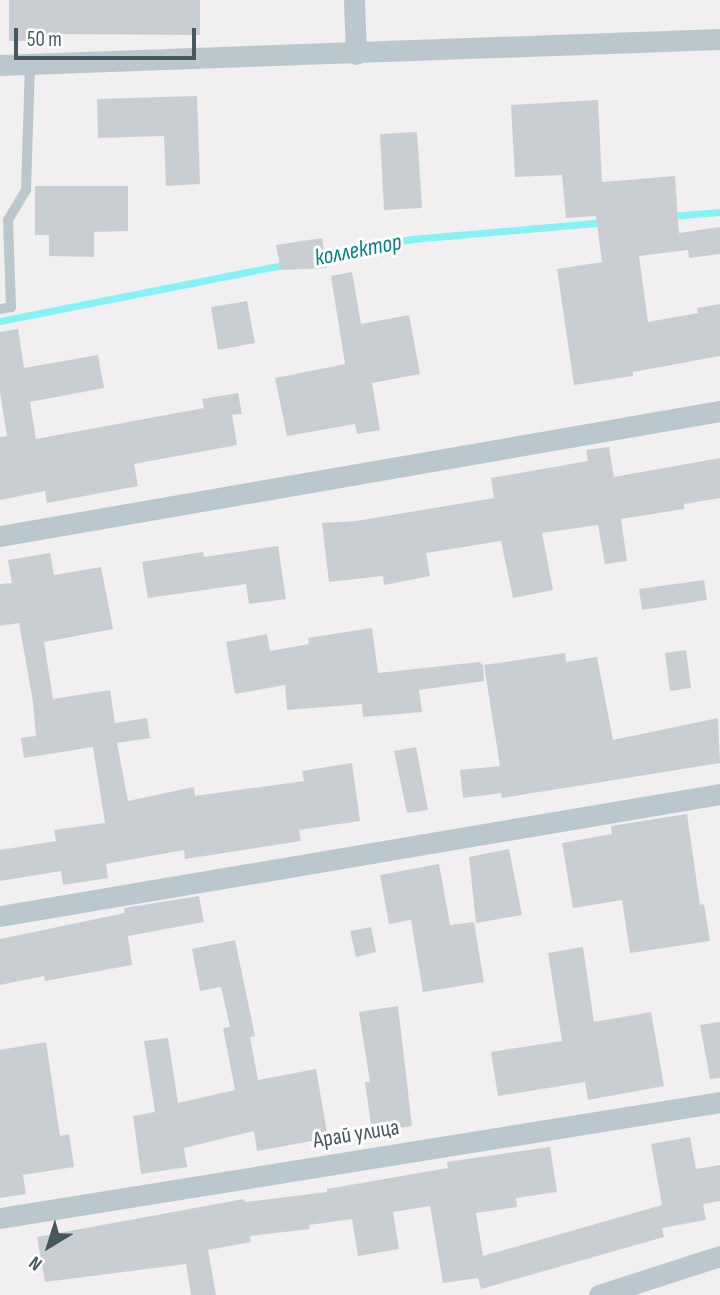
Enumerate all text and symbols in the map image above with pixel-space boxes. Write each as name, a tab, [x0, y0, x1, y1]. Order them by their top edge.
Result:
scale bar	[18, 14, 200, 58]
text: 50 m	[27, 27, 62, 52]
water label: коллектор	[312, 227, 404, 273]
street label: Арай улица	[311, 1114, 401, 1154]
north arrow	[14, 1211, 84, 1281]
text: N	[25, 1251, 47, 1275]

